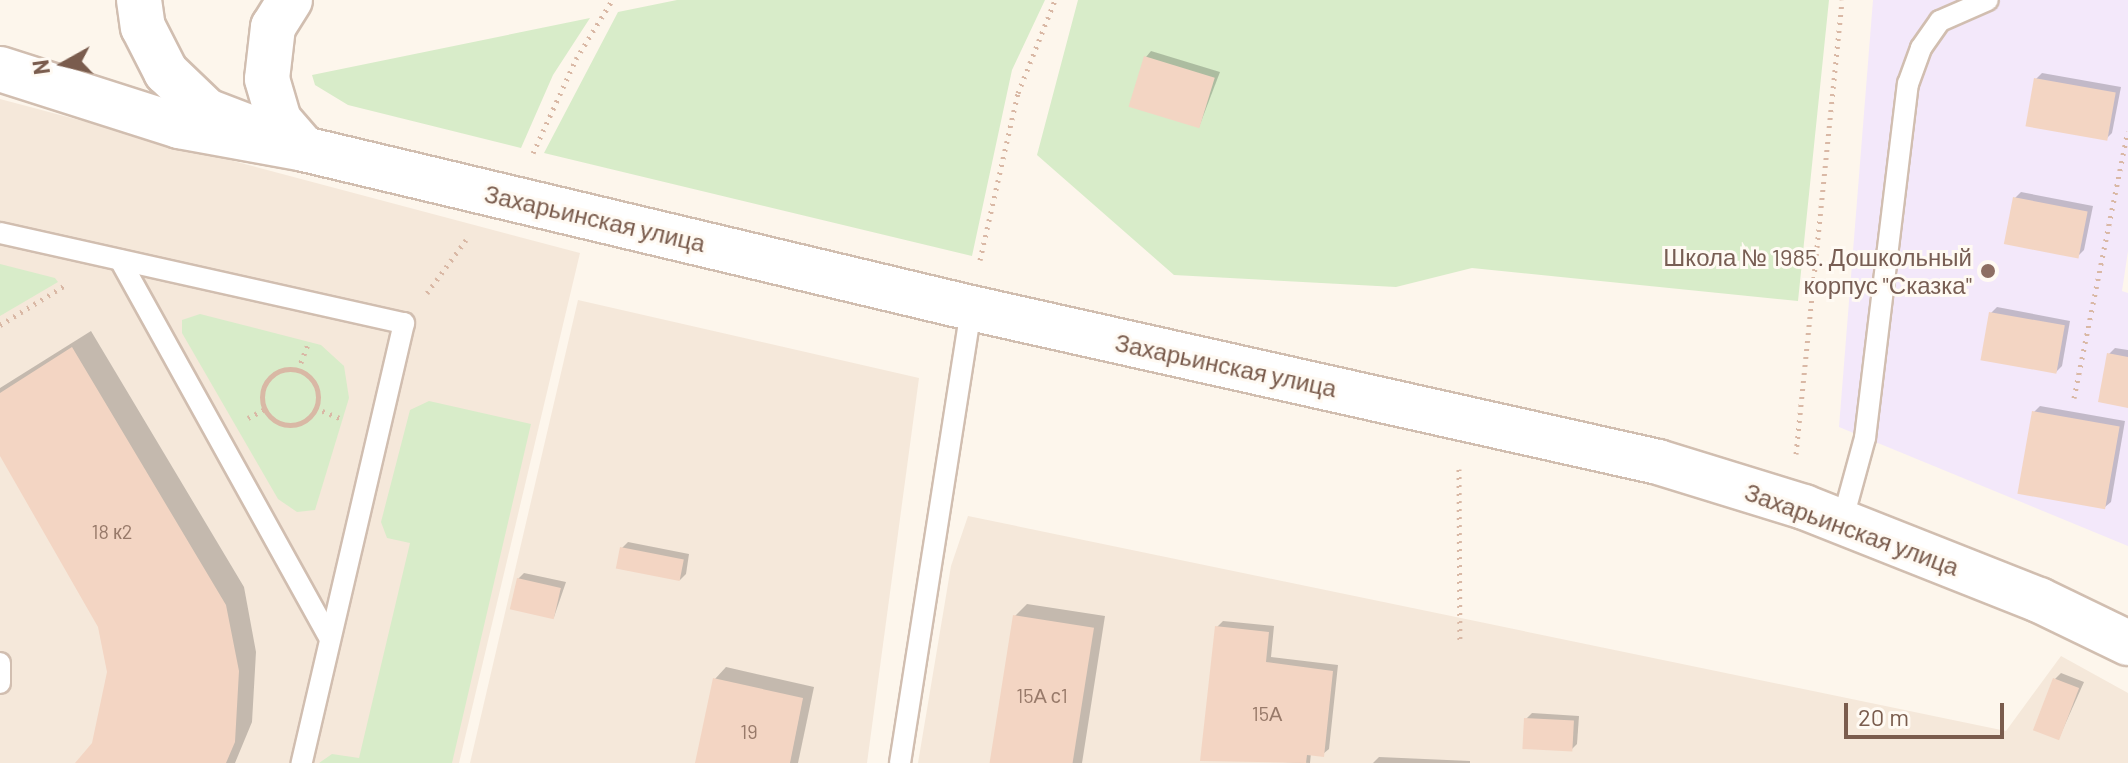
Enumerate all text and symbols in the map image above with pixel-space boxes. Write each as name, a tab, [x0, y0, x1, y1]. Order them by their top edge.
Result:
north arrow	[24, 24, 104, 104]
text: N	[26, 58, 54, 76]
street label: Захарьинская улица	[482, 179, 708, 257]
place label: Школа № 1985. Дошкольный корпус "Сказка"	[1663, 243, 1972, 299]
marker: Школа № 1985. Дошкольный корпус "Сказка"	[1979, 262, 1997, 280]
street label: Захарьинская улица	[1113, 327, 1339, 403]
street label: Захарьинская улица	[1741, 477, 1963, 581]
house number: 18 к2	[92, 519, 132, 543]
house number: 15А с1	[1016, 683, 1068, 707]
scale bar	[1848, 687, 2008, 737]
house number: 15А	[1252, 701, 1282, 725]
text: 20 m	[1858, 702, 1909, 731]
house number: 19	[740, 719, 758, 743]

